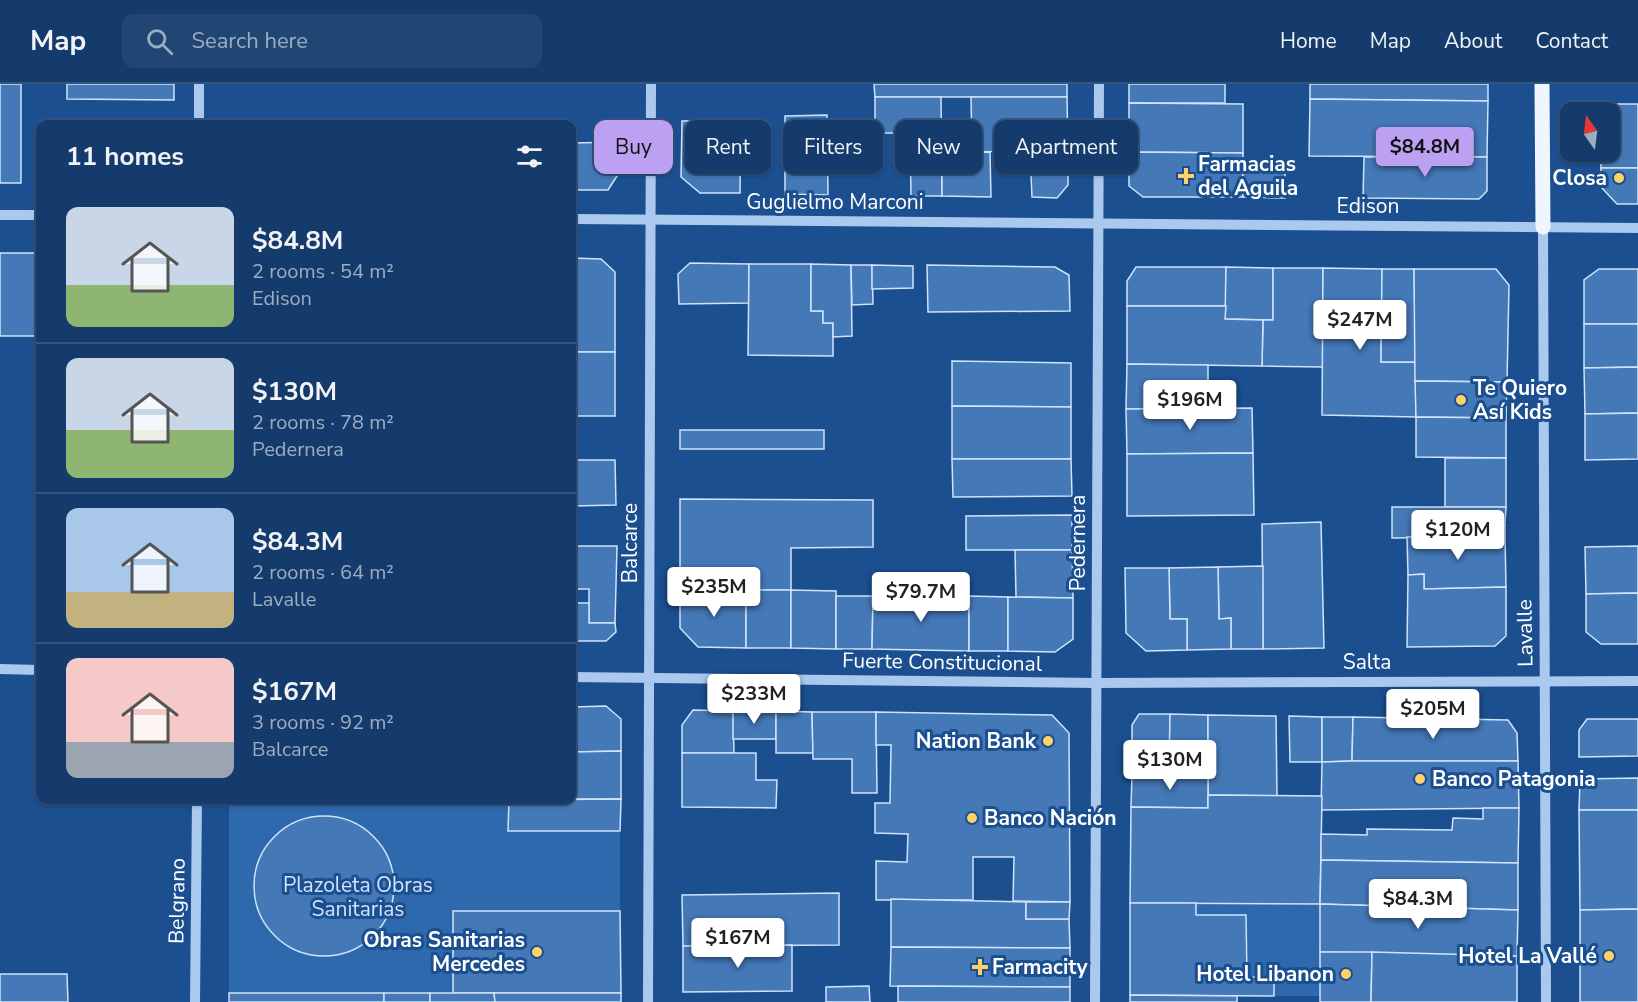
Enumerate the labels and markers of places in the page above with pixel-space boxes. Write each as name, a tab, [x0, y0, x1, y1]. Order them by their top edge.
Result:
pin: $84.8M	[1376, 127, 1474, 178]
place label: Farmacias del Aguila	[1198, 150, 1298, 202]
place label: Closa	[1552, 164, 1607, 192]
marker: Farmacias del Aguila	[1179, 169, 1193, 183]
marker: Closa	[1612, 171, 1626, 185]
pin: $247M	[1318, 300, 1402, 351]
place label: Te Quiero Así Kids	[1473, 374, 1567, 426]
pin: $196M	[1148, 380, 1232, 431]
marker: Te Quiero Así Kids	[1454, 393, 1468, 407]
pin: $120M	[1416, 510, 1500, 561]
pin: $235M	[672, 567, 756, 618]
pin: $79.7M	[872, 572, 970, 623]
pin: $233M	[712, 674, 796, 725]
pin: $205M	[1391, 689, 1475, 740]
place label: Nation Bank	[916, 727, 1037, 755]
marker: Nation Bank	[1041, 734, 1055, 748]
pin: $130M	[1128, 740, 1212, 791]
place label: Banco Patagonia	[1432, 765, 1596, 793]
marker: Banco Patagonia	[1413, 772, 1427, 786]
place label: Banco Nación	[984, 804, 1117, 832]
marker: Banco Nación	[965, 811, 979, 825]
pin: $84.3M	[1369, 879, 1467, 930]
pin: $167M	[696, 918, 780, 969]
place label: Obras Sanitarias Mercedes	[363, 926, 525, 978]
place label: Hotel La Vallé	[1458, 942, 1597, 970]
marker: Obras Sanitarias Mercedes	[530, 945, 544, 959]
marker: Hotel La Vallé	[1602, 949, 1616, 963]
place label: Farmacity	[992, 953, 1089, 981]
marker: Farmacity	[973, 960, 987, 974]
place label: Hotel Libanon	[1196, 960, 1334, 988]
marker: Hotel Libanon	[1339, 967, 1353, 981]

